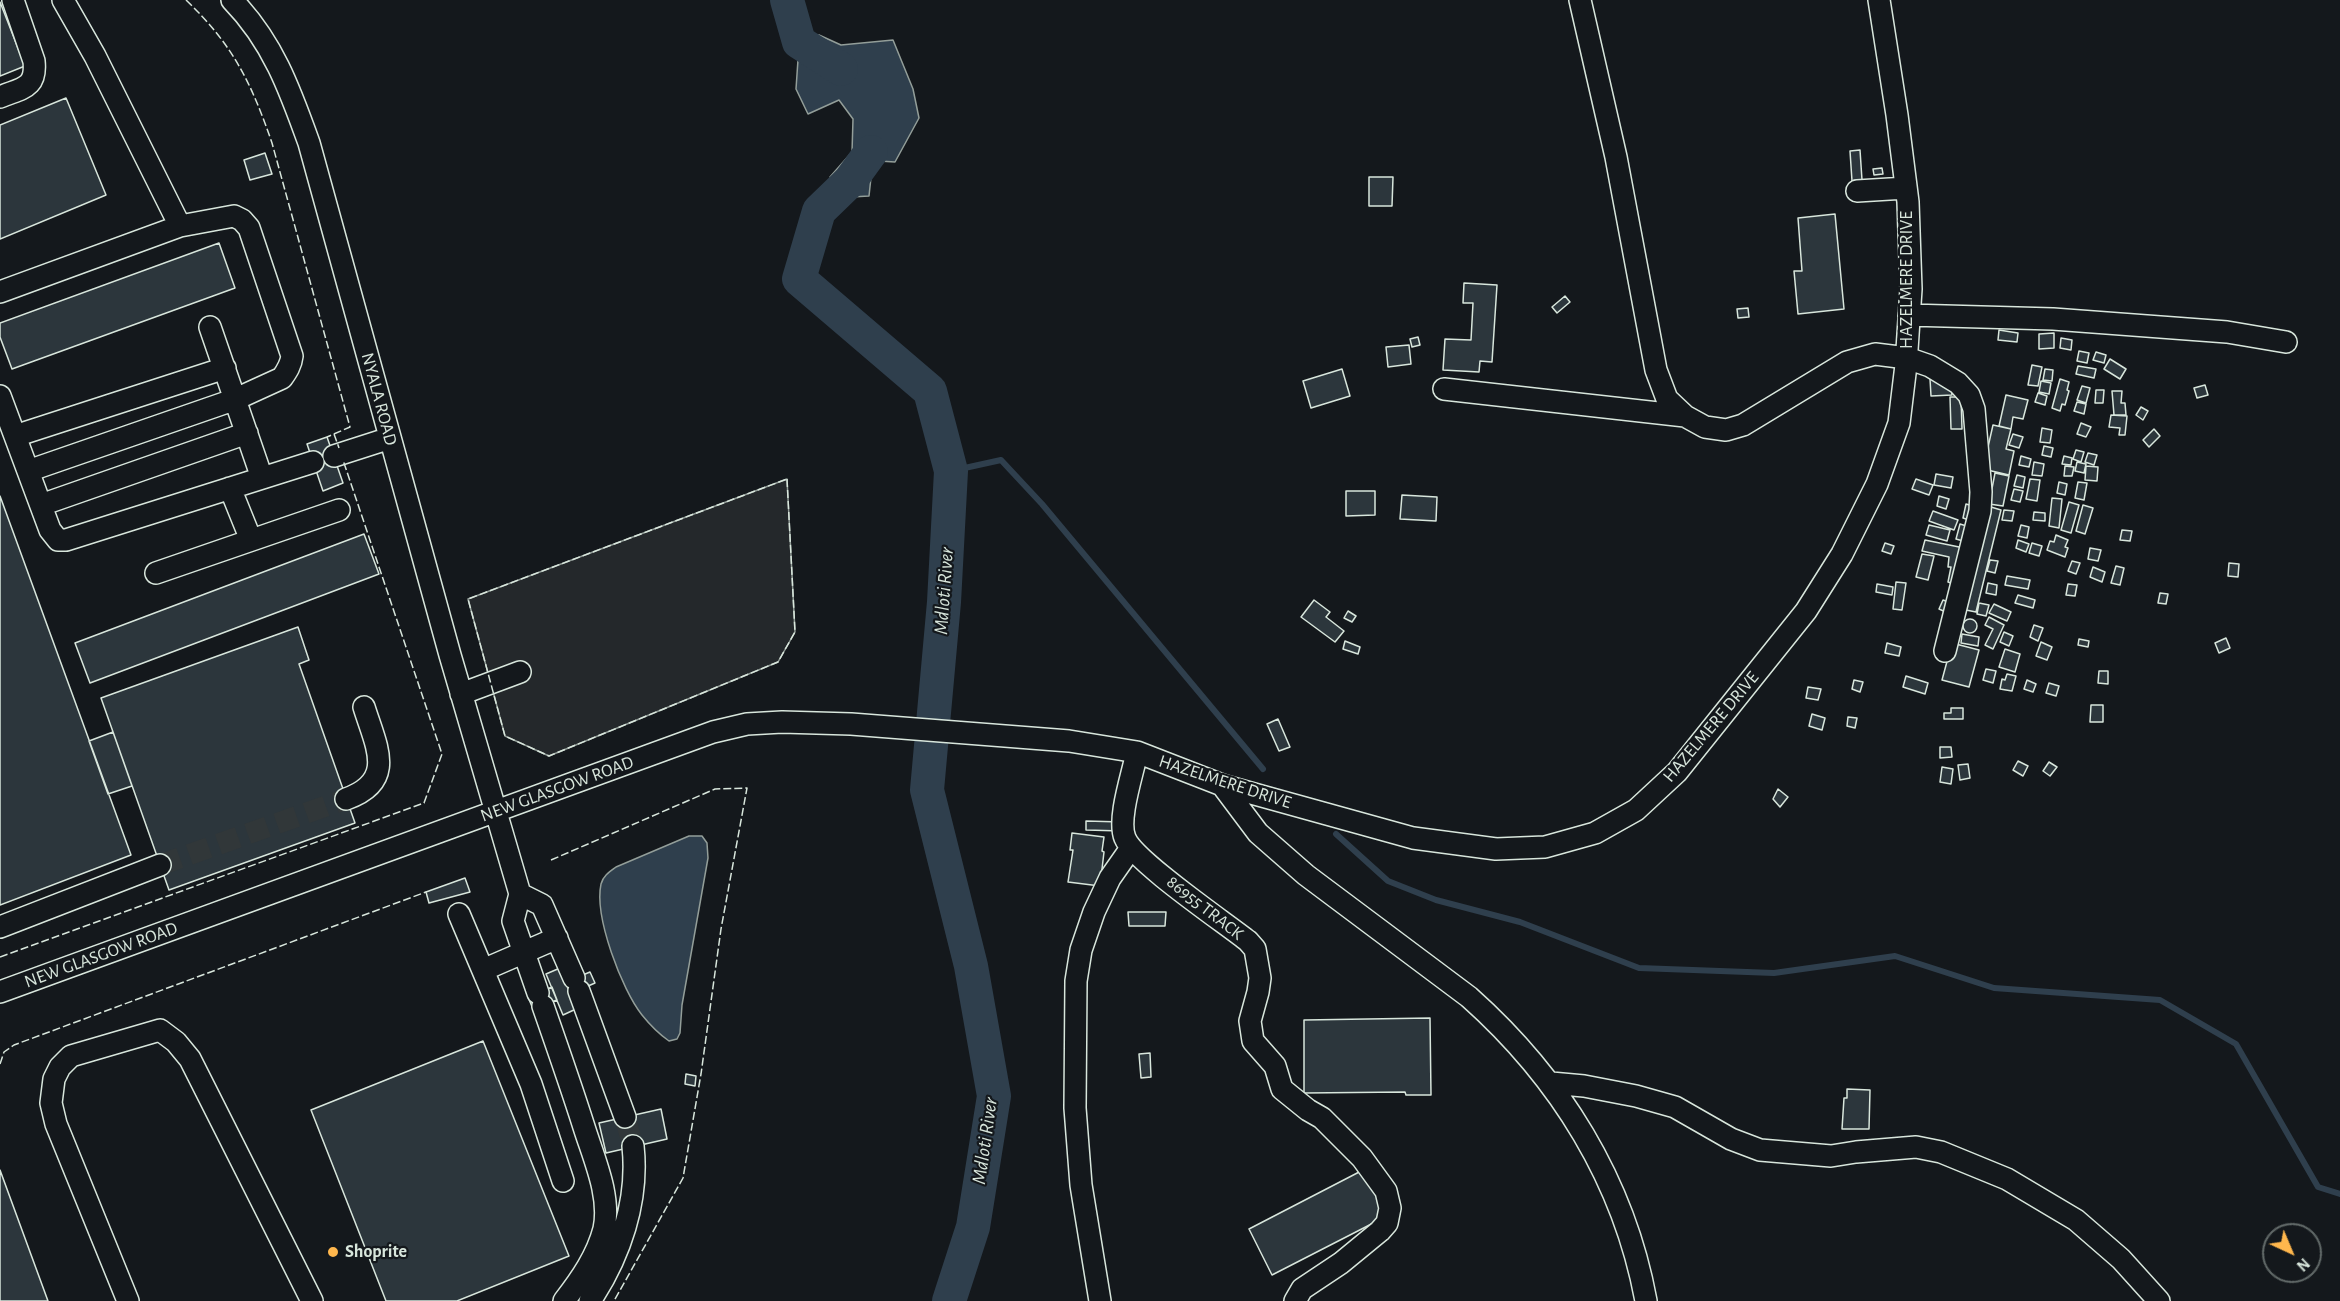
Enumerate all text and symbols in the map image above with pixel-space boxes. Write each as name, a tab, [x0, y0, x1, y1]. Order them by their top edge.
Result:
street label: HAZELMERE DRIVE	[1896, 211, 1918, 349]
street label: NYALA ROAD	[356, 350, 402, 448]
water label: Mdloti River	[929, 547, 959, 635]
street label: HAZELMERE DRIVE	[1658, 667, 1764, 787]
street label: HAZELMERE DRIVE	[1156, 750, 1294, 814]
street label: NEW GLASGOW ROAD	[478, 751, 636, 827]
street label: 86955 TRACK	[1162, 871, 1248, 945]
street label: NEW GLASGOW ROAD	[22, 917, 180, 993]
water label: Mdloti River	[967, 1096, 1003, 1186]
north arrow	[2262, 1223, 2322, 1283]
place label: Shoprite	[345, 1241, 407, 1263]
marker: Shoprite	[326, 1245, 340, 1259]
text: N	[2294, 1255, 2313, 1274]

